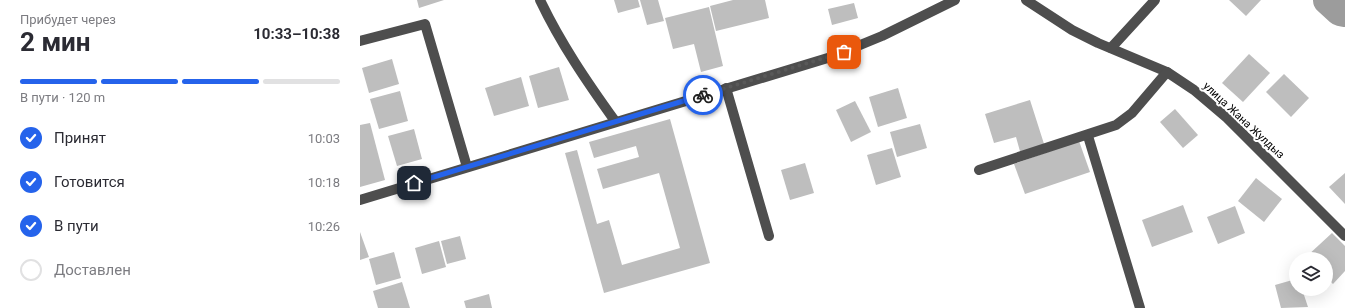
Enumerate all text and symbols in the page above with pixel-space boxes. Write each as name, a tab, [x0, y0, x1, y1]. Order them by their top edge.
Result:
text: Прибудет через	[20, 12, 116, 27]
text: 10:33–10:38	[253, 25, 340, 43]
text: 2 мин	[20, 27, 91, 57]
pin	[827, 35, 861, 69]
icon: bag	[833, 41, 855, 63]
courier	[683, 75, 723, 115]
street label: улица Жана Жулдыз	[1201, 80, 1287, 162]
icon: bike	[692, 84, 714, 106]
text: В пути · 120 m	[20, 90, 105, 105]
icon: check	[20, 127, 42, 149]
text: Принят	[54, 129, 106, 147]
text: 10:03	[308, 131, 340, 146]
pin	[397, 166, 431, 200]
icon: check	[20, 171, 42, 193]
icon: home	[403, 172, 425, 194]
text: Готовится	[54, 173, 125, 191]
text: 10:18	[308, 175, 340, 190]
icon: check	[20, 215, 42, 237]
text: В пути	[54, 217, 99, 235]
text: 10:26	[308, 219, 340, 234]
map controls	[1289, 252, 1333, 296]
button: layers	[1289, 252, 1333, 296]
text: Доставлен	[54, 261, 131, 279]

